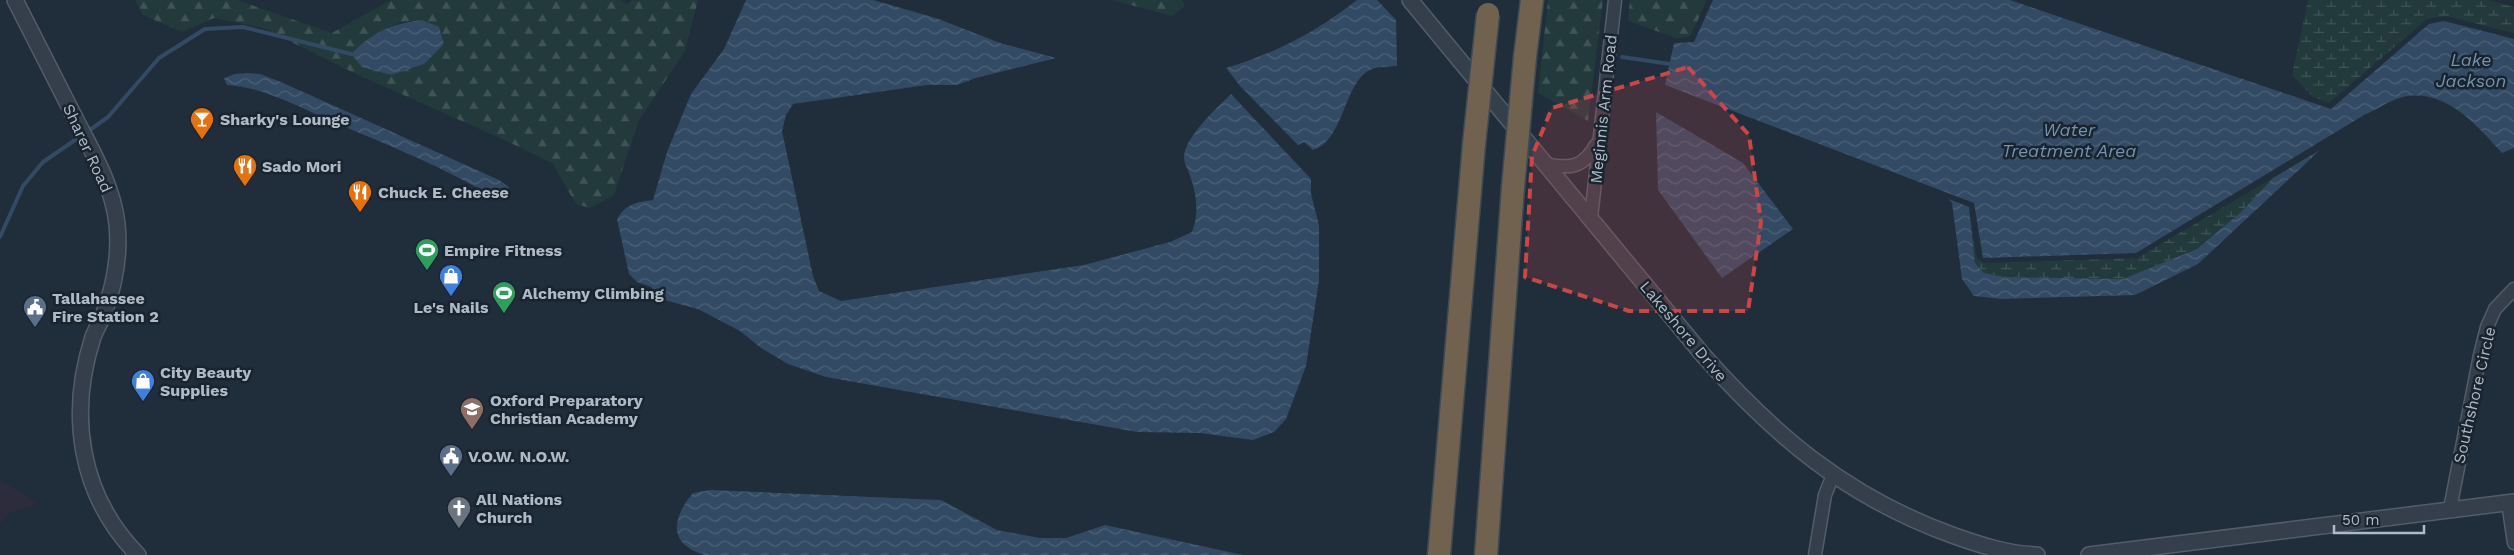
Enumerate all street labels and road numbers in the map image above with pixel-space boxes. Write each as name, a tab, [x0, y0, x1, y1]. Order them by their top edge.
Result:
street label: Meginnis Arm Road	[1586, 34, 1621, 184]
street label: Sharer Road	[59, 101, 116, 195]
street label: Lakeshore Drive	[1636, 277, 1731, 385]
street label: Southshore Circle	[2450, 325, 2499, 465]

